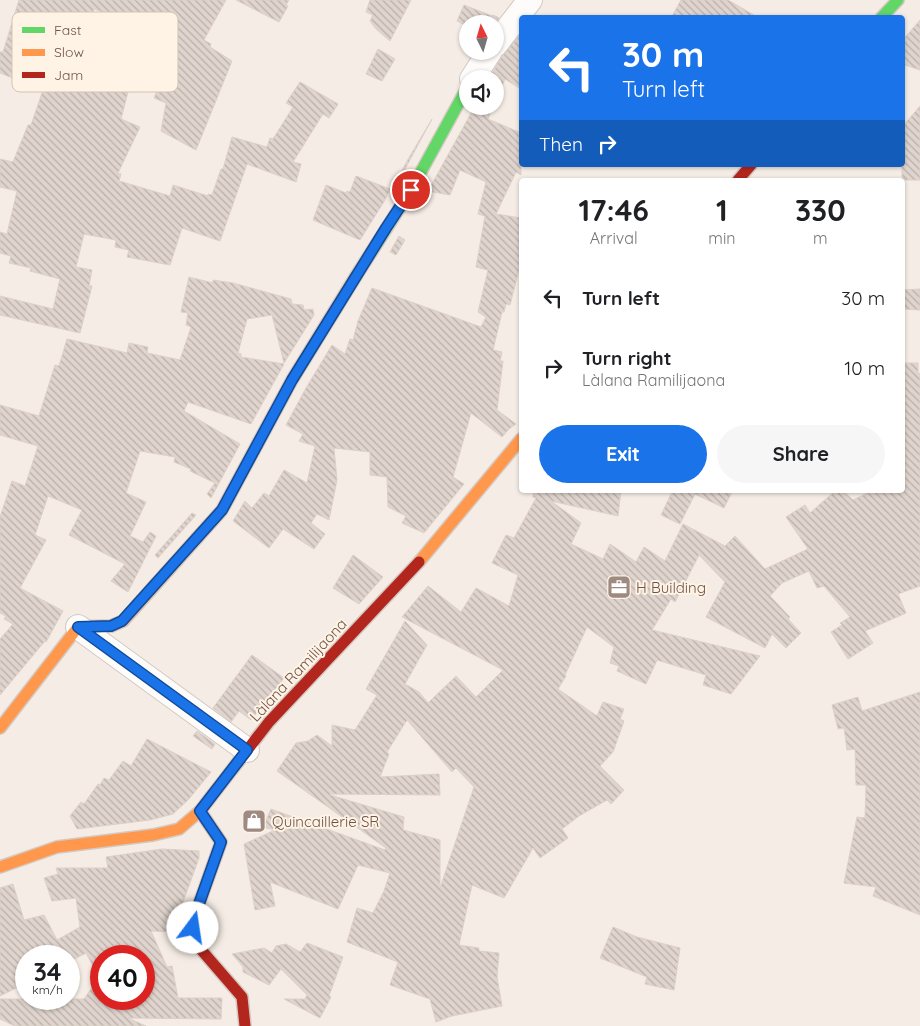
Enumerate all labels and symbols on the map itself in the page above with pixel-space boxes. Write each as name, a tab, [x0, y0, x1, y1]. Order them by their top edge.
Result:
legend	[12, 12, 178, 92]
north arrow	[459, 15, 504, 60]
text: Fast	[54, 21, 82, 39]
text: Slow	[54, 43, 84, 61]
text: Jam	[54, 66, 83, 84]
pin	[390, 169, 432, 211]
office icon: H Building	[606, 574, 632, 600]
place label: H Building	[636, 578, 706, 597]
street label: Làlana Ramilijaona	[245, 614, 351, 726]
shop icon: Quincaillerie SR	[241, 808, 267, 834]
place label: Quincaillerie SR	[272, 812, 379, 831]
position arrow	[166, 901, 218, 953]
speed limit sign: 40	[90, 945, 155, 1010]

